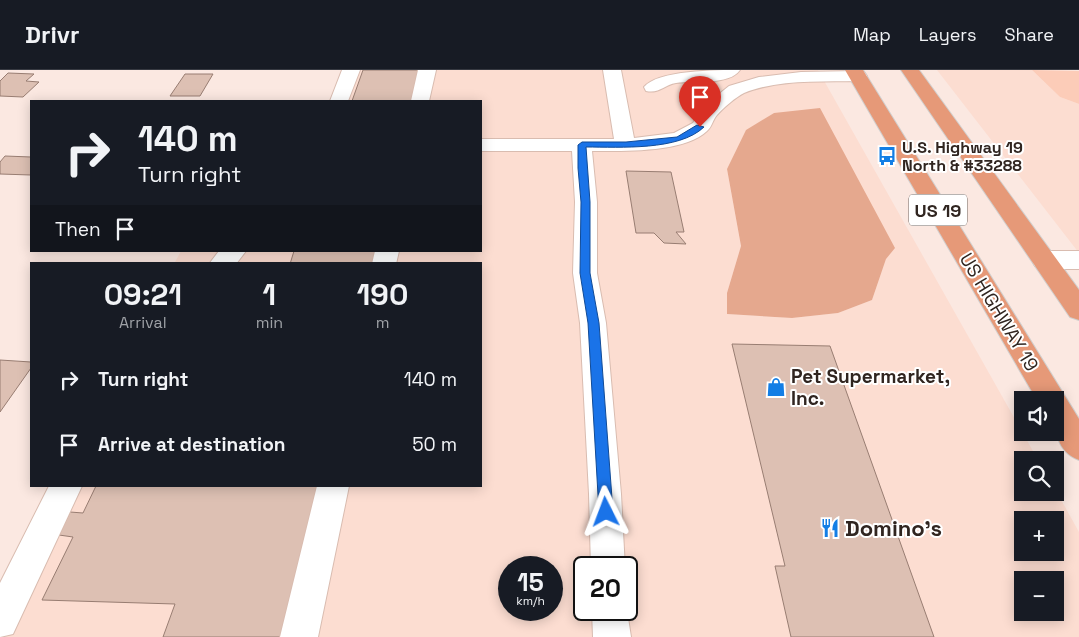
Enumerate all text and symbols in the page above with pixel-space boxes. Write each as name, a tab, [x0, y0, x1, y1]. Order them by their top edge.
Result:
text: Drivr	[25, 19, 80, 50]
text: Map	[853, 23, 891, 46]
text: Layers	[919, 23, 976, 46]
text: Share	[1004, 23, 1054, 46]
pin	[679, 76, 721, 127]
icon: arrive	[686, 83, 714, 111]
text: 140 m	[138, 117, 238, 161]
icon: right	[55, 120, 120, 185]
place label: U.S. Highway 19 North & #33288	[902, 137, 1023, 176]
bus stop icon: U.S. Highway 19 North & #33288	[876, 145, 898, 167]
text: Turn right	[138, 160, 241, 188]
road number: US 19	[909, 194, 967, 226]
icon: arrive	[111, 215, 139, 243]
text: Then	[55, 217, 101, 242]
street label: US HIGHWAY 19	[954, 248, 1044, 376]
text: 09:21	[104, 275, 182, 314]
text: 1	[263, 275, 276, 314]
text: 190	[357, 275, 408, 314]
text: Arrival	[119, 312, 167, 333]
text: min	[256, 312, 283, 333]
text: m	[376, 312, 389, 333]
place label: Pet Supermarket, Inc.	[791, 364, 950, 411]
icon: right	[55, 366, 83, 394]
text: Turn right	[98, 367, 188, 392]
text: 140 m	[404, 367, 457, 392]
shop icon: Pet Supermarket, Inc.	[765, 376, 787, 398]
map controls	[1014, 391, 1064, 621]
button: sound	[1014, 391, 1064, 441]
icon: arrive	[55, 431, 83, 459]
text: Arrive at destination	[98, 432, 286, 457]
text: 50 m	[412, 432, 457, 457]
button: search	[1014, 451, 1064, 501]
position arrow	[579, 485, 631, 537]
button: +	[1014, 511, 1064, 561]
place label: Domino's	[845, 514, 942, 542]
restaurant icon: Domino's	[819, 517, 841, 539]
speed limit sign: 20	[573, 556, 638, 621]
text: 15	[517, 566, 544, 598]
button: −	[1014, 571, 1064, 621]
text: km/h	[516, 593, 545, 609]

